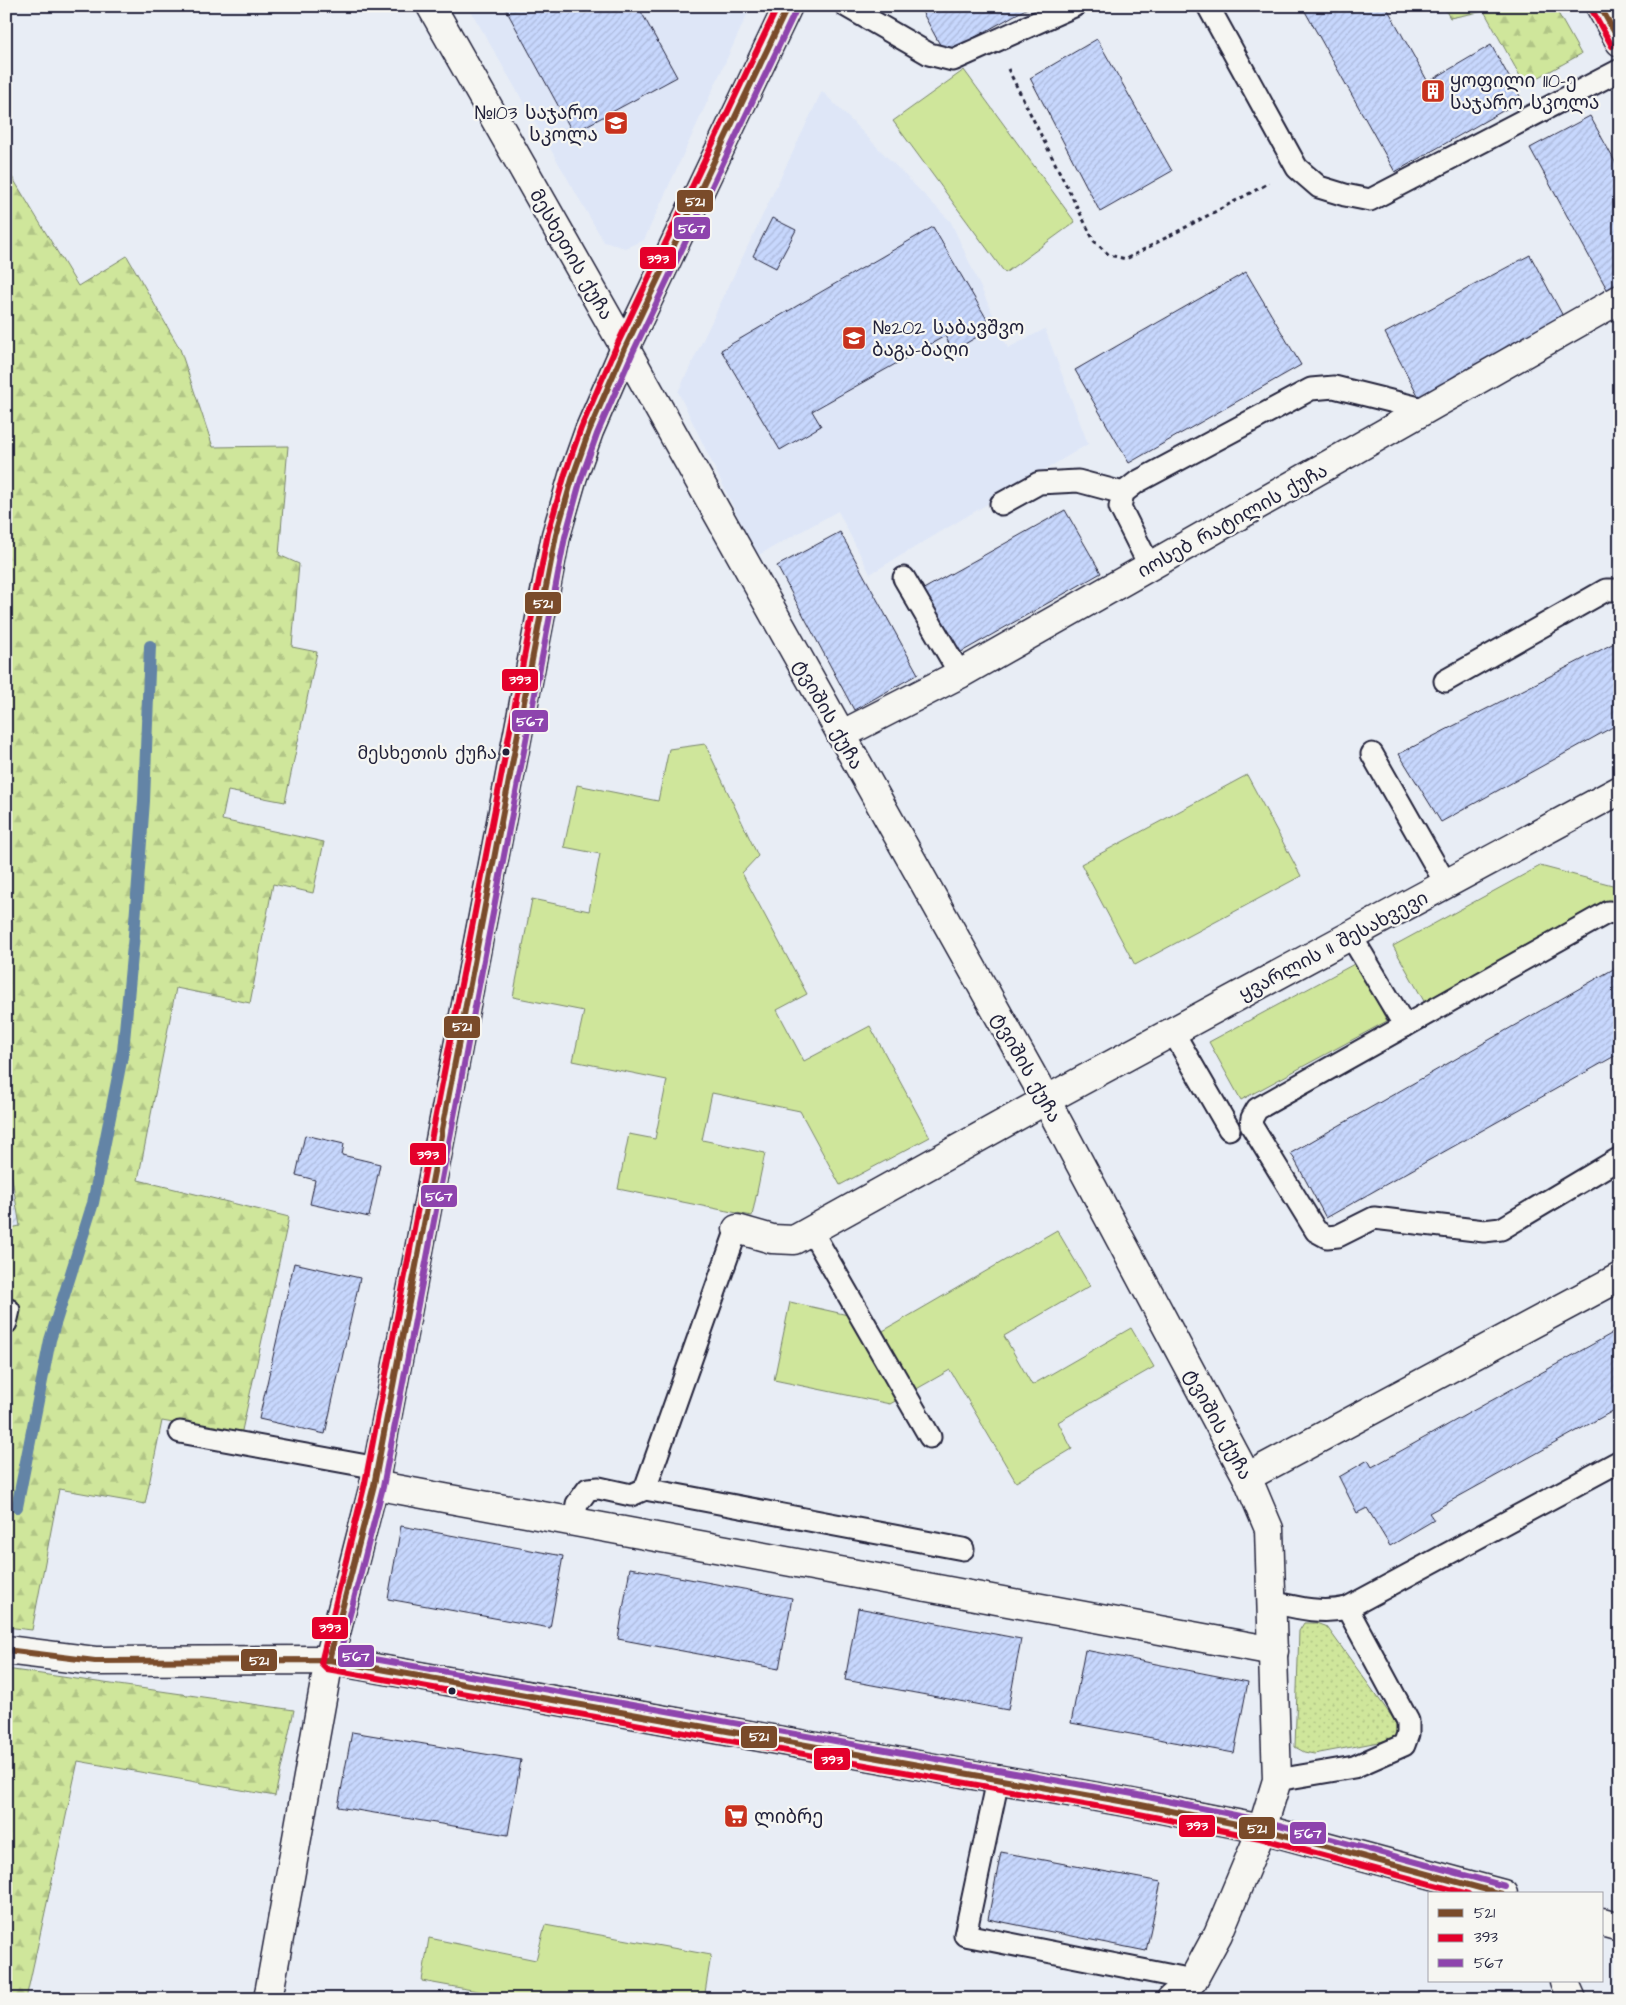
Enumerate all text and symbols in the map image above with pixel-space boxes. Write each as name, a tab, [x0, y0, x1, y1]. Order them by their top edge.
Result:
place label: ყოფილი 110-ე საჯარო სკოლა	[1450, 68, 1599, 117]
building icon: ყოფილი 110-ე საჯარო სკოლა	[1420, 78, 1446, 104]
place label: №103 საჯარო სკოლა	[474, 100, 598, 149]
school or university icon: №103 საჯარო სკოლა	[603, 110, 629, 136]
street label: მესხეთის ქუჩა	[522, 184, 619, 325]
line badge: 521	[676, 189, 714, 213]
text: 521	[685, 192, 705, 212]
line badge: 567	[673, 216, 711, 240]
text: 567	[678, 219, 706, 239]
line badge: 393	[639, 246, 677, 270]
text: 393	[646, 249, 670, 269]
place label: №202 საბავშვო ბაგა–ბაღი	[872, 315, 1024, 364]
school or university icon: №202 საბავშვო ბაგა–ბაღი	[841, 325, 867, 351]
street label: იოსებ რატილის ქუჩა	[1133, 458, 1333, 585]
line badge: 521	[524, 591, 562, 615]
text: 521	[533, 594, 553, 614]
street label: ტვიშის ქუჩა	[786, 655, 869, 775]
line badge: 393	[501, 668, 539, 692]
text: 393	[508, 670, 532, 690]
line badge: 567	[511, 709, 549, 733]
text: 567	[516, 712, 544, 732]
place label: მესხეთის ქუჩა	[358, 741, 497, 766]
marker: მესხეთის ქუჩა	[501, 747, 511, 757]
street label: ყვარლის II შესახვევი	[1234, 885, 1433, 1008]
street label: ტვიშის ქუჩა	[984, 1008, 1067, 1128]
line badge: 521	[443, 1015, 481, 1039]
text: 521	[452, 1017, 472, 1037]
line badge: 393	[409, 1142, 447, 1166]
text: 393	[416, 1145, 440, 1165]
line badge: 567	[420, 1184, 458, 1208]
text: 567	[425, 1187, 453, 1207]
street label: ტვიშის ქუჩა	[1177, 1364, 1258, 1485]
line badge: 393	[311, 1616, 349, 1640]
text: 393	[318, 1618, 342, 1638]
line badge: 567	[337, 1644, 375, 1668]
text: 567	[342, 1647, 370, 1667]
line badge: 521	[240, 1648, 278, 1672]
text: 521	[249, 1651, 269, 1671]
unlabelled marker	[447, 1686, 457, 1696]
line badge: 521	[740, 1725, 778, 1749]
text: 521	[749, 1727, 769, 1747]
line badge: 393	[813, 1747, 851, 1771]
text: 393	[820, 1750, 844, 1770]
supermarket icon: ლიბრე	[723, 1803, 749, 1829]
place label: ლიბრე	[754, 1804, 823, 1831]
line badge: 393	[1178, 1814, 1216, 1838]
text: 393	[1185, 1816, 1209, 1836]
line badge: 521	[1238, 1816, 1276, 1840]
text: 521	[1247, 1819, 1267, 1839]
line badge: 567	[1289, 1821, 1327, 1845]
text: 567	[1294, 1824, 1322, 1844]
legend	[1428, 1892, 1604, 1982]
text: 521	[1474, 1903, 1495, 1924]
text: 393	[1474, 1927, 1498, 1948]
text: 567	[1474, 1953, 1503, 1974]

